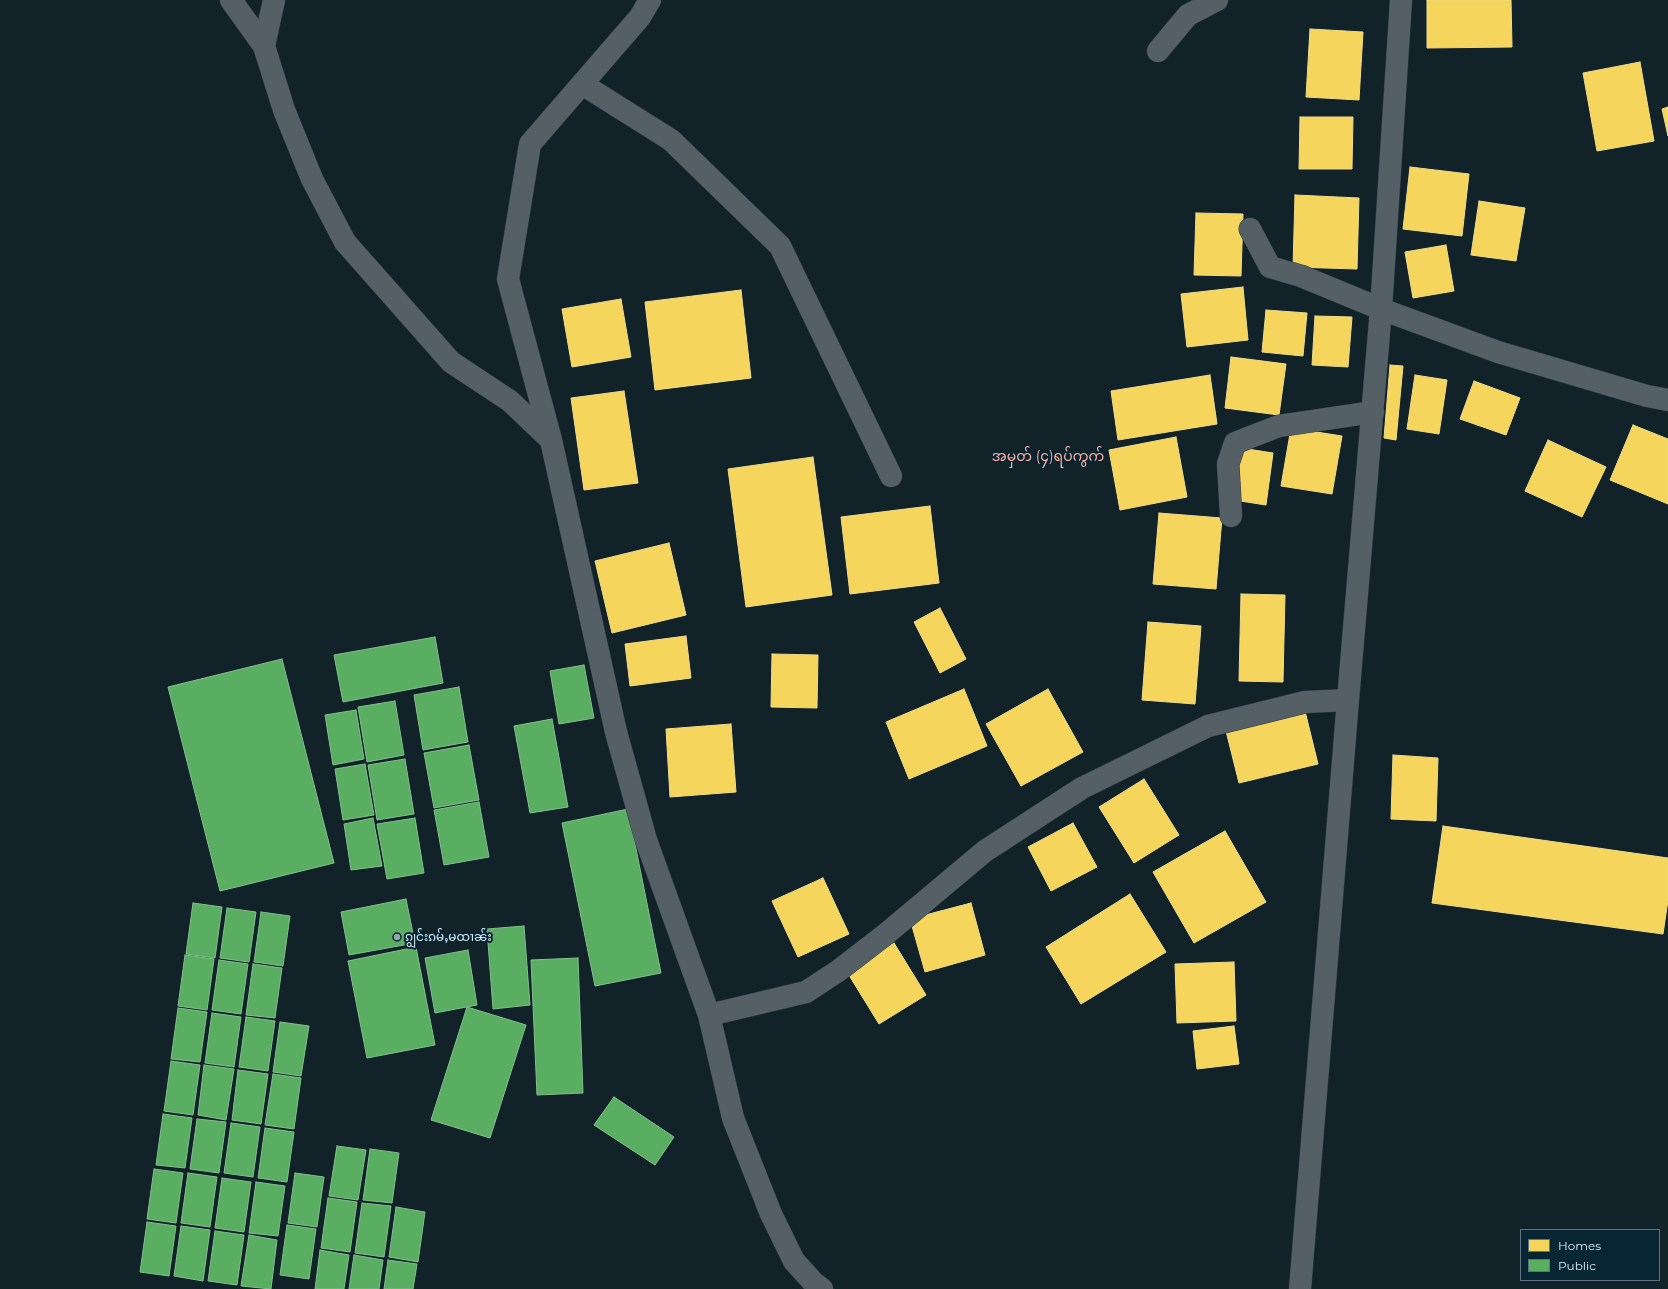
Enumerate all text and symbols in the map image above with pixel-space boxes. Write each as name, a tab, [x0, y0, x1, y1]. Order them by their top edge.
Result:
district label: အမှတ် (၄)ရပ်ကွက်	[992, 449, 1104, 465]
place label: ၵျွင်းၵမ်ႇမထၢၼ်း	[405, 930, 492, 944]
marker: ၵျွင်းၵမ်ႇမထၢၼ်း	[392, 932, 402, 942]
legend	[1520, 1229, 1660, 1281]
text: Homes	[1558, 1238, 1601, 1253]
text: Public	[1558, 1258, 1596, 1273]

